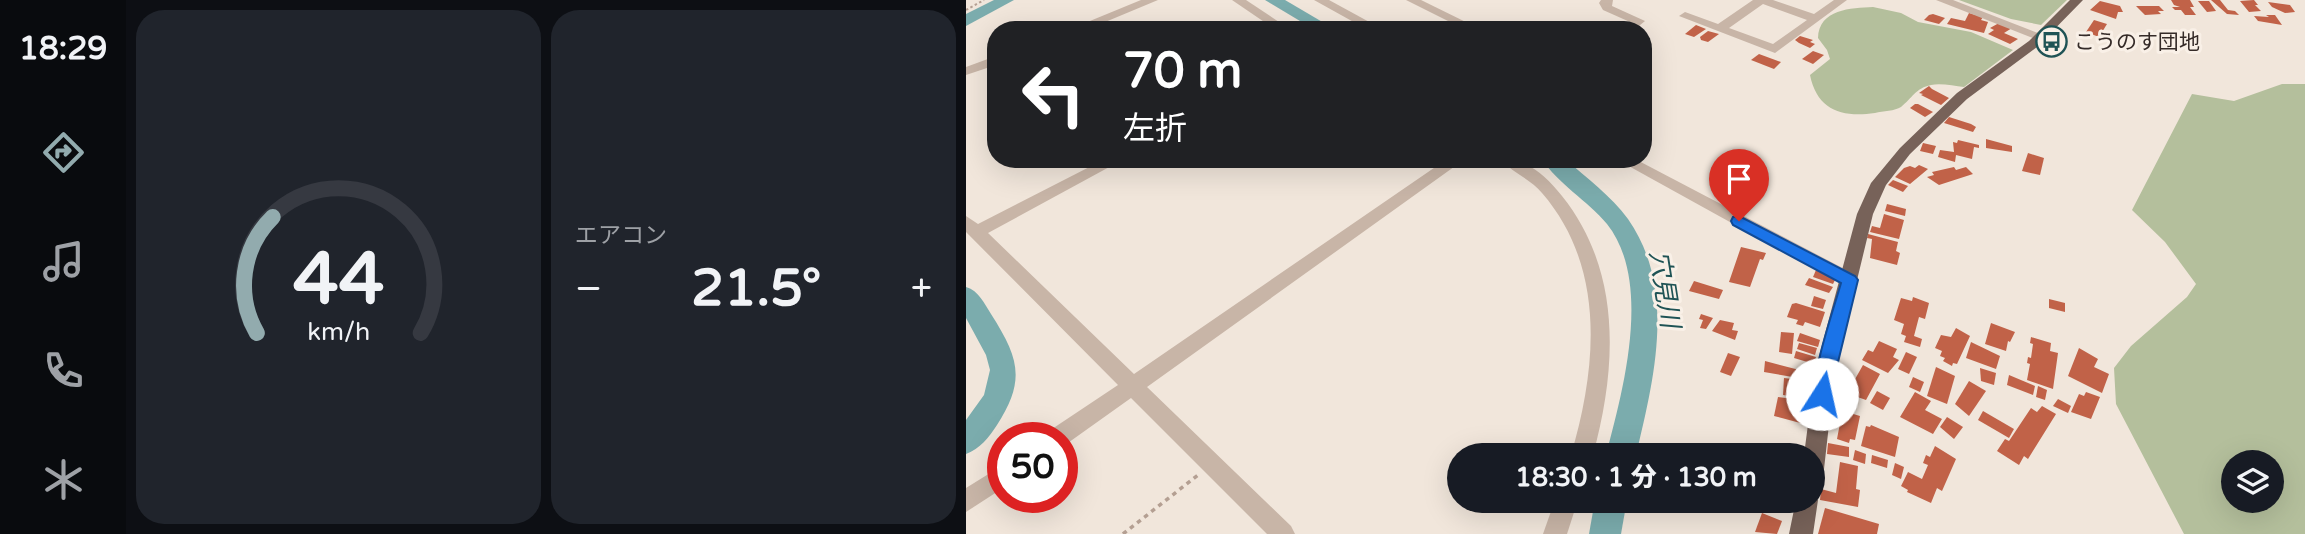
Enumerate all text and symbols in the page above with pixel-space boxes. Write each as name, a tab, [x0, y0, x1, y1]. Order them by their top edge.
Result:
bus stop icon: こうのす団地	[2034, 25, 2068, 59]
text: 18:29	[19, 30, 107, 68]
place label: こうのす団地	[2074, 30, 2200, 55]
text: 70 m	[1123, 42, 1242, 101]
icon: left	[1008, 49, 1099, 140]
text: 左折	[1123, 110, 1187, 148]
icon: directions	[39, 128, 88, 177]
pin	[1709, 149, 1769, 221]
icon: arrive	[1720, 160, 1758, 198]
text: エアコン	[575, 222, 667, 250]
text: 44	[293, 236, 384, 324]
icon: music	[39, 237, 88, 286]
water label: 穴見川	[1643, 248, 1686, 333]
text: 21.5°	[691, 257, 821, 320]
text: −	[575, 266, 602, 312]
text: +	[911, 266, 932, 312]
text: km/h	[307, 317, 370, 347]
icon: phone	[39, 346, 88, 395]
position arrow	[1785, 357, 1859, 431]
speed limit sign: 50	[987, 422, 1078, 513]
map controls	[2221, 450, 2284, 513]
button: layers	[2221, 450, 2284, 513]
icon: climate	[39, 455, 88, 504]
text: 18:30 · 1 分 · 130 m	[1515, 462, 1757, 493]

